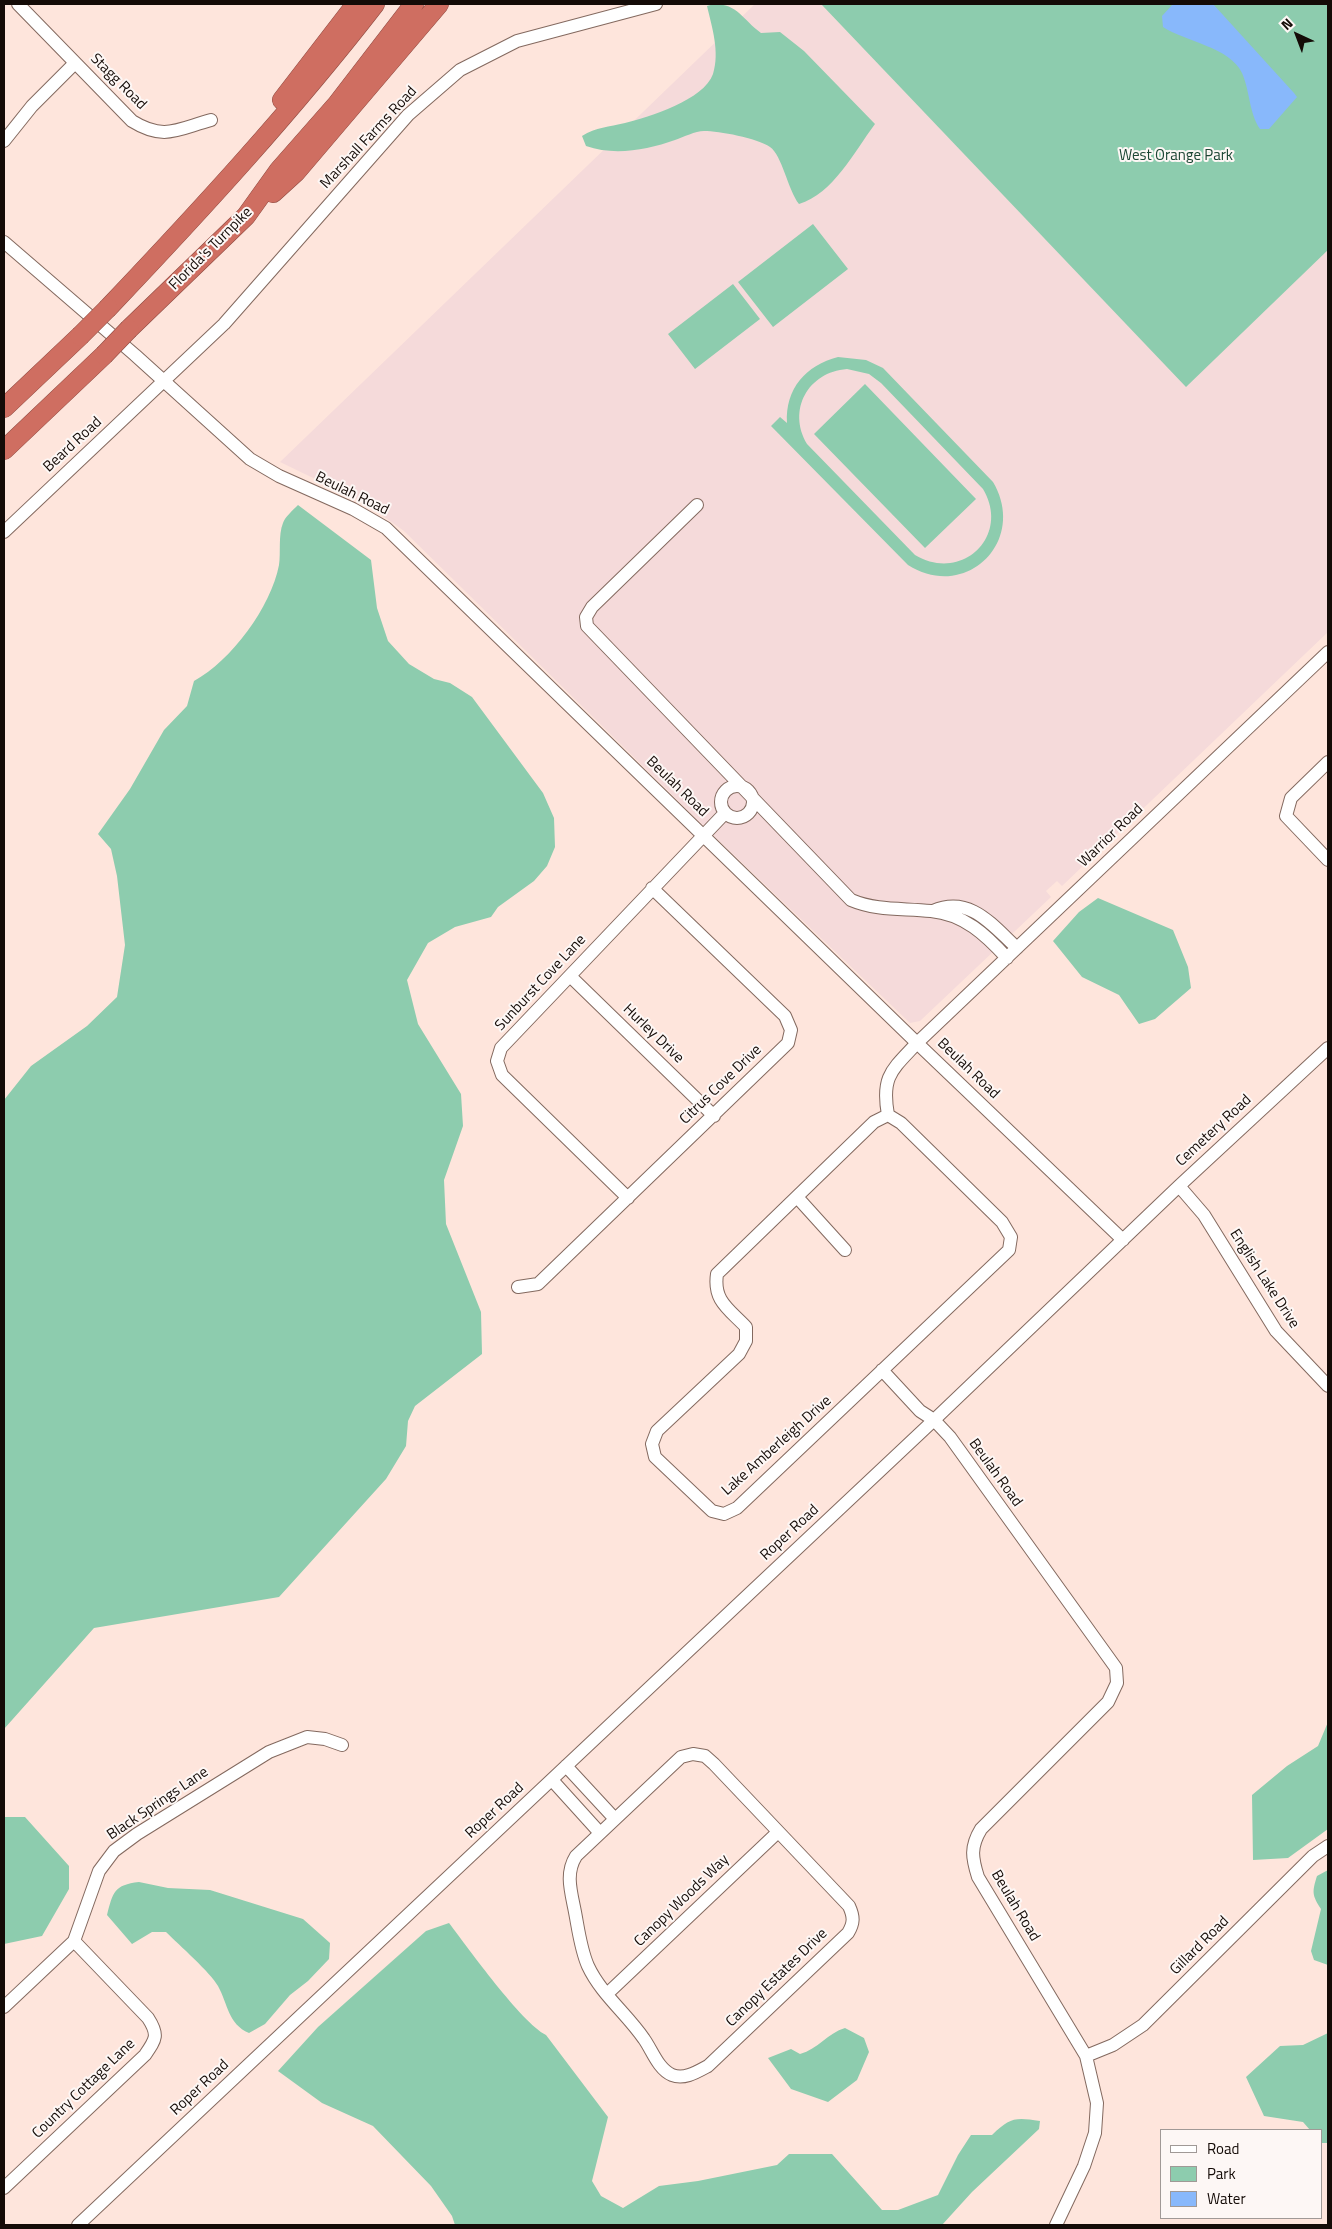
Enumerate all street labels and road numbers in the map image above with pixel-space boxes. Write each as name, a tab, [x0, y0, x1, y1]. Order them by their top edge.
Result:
street label: Stagg Road	[86, 50, 150, 114]
street label: Marshall Farms Road	[317, 83, 421, 193]
street label: Florida's Turnpike	[166, 204, 256, 294]
street label: Beard Road	[40, 414, 106, 476]
street label: Beulah Road	[312, 468, 392, 520]
street label: Beulah Road	[642, 753, 712, 821]
street label: Warrior Road	[1075, 801, 1147, 871]
street label: Sunburst Cove Lane	[492, 931, 590, 1035]
street label: Hurley Drive	[619, 1001, 687, 1067]
street label: Beulah Road	[933, 1035, 1003, 1103]
street label: Citrus Cove Drive	[676, 1041, 766, 1129]
street label: Cemetery Road	[1172, 1091, 1256, 1171]
street label: English Lake Drive	[1225, 1226, 1303, 1332]
street label: Lake Amberleigh Drive	[719, 1392, 835, 1500]
street label: Beulah Road	[964, 1436, 1026, 1510]
street label: Roper Road	[757, 1501, 823, 1565]
street label: Black Springs Lane	[104, 1764, 212, 1844]
street label: Roper Road	[462, 1779, 528, 1843]
street label: Canopy Woods Way	[631, 1851, 733, 1951]
street label: Beulah Road	[987, 1867, 1043, 1945]
street label: Gillard Road	[1167, 1913, 1233, 1979]
street label: Canopy Estates Drive	[723, 1925, 831, 2031]
street label: Country Cottage Lane	[29, 2035, 139, 2143]
street label: Roper Road	[167, 2056, 233, 2120]

